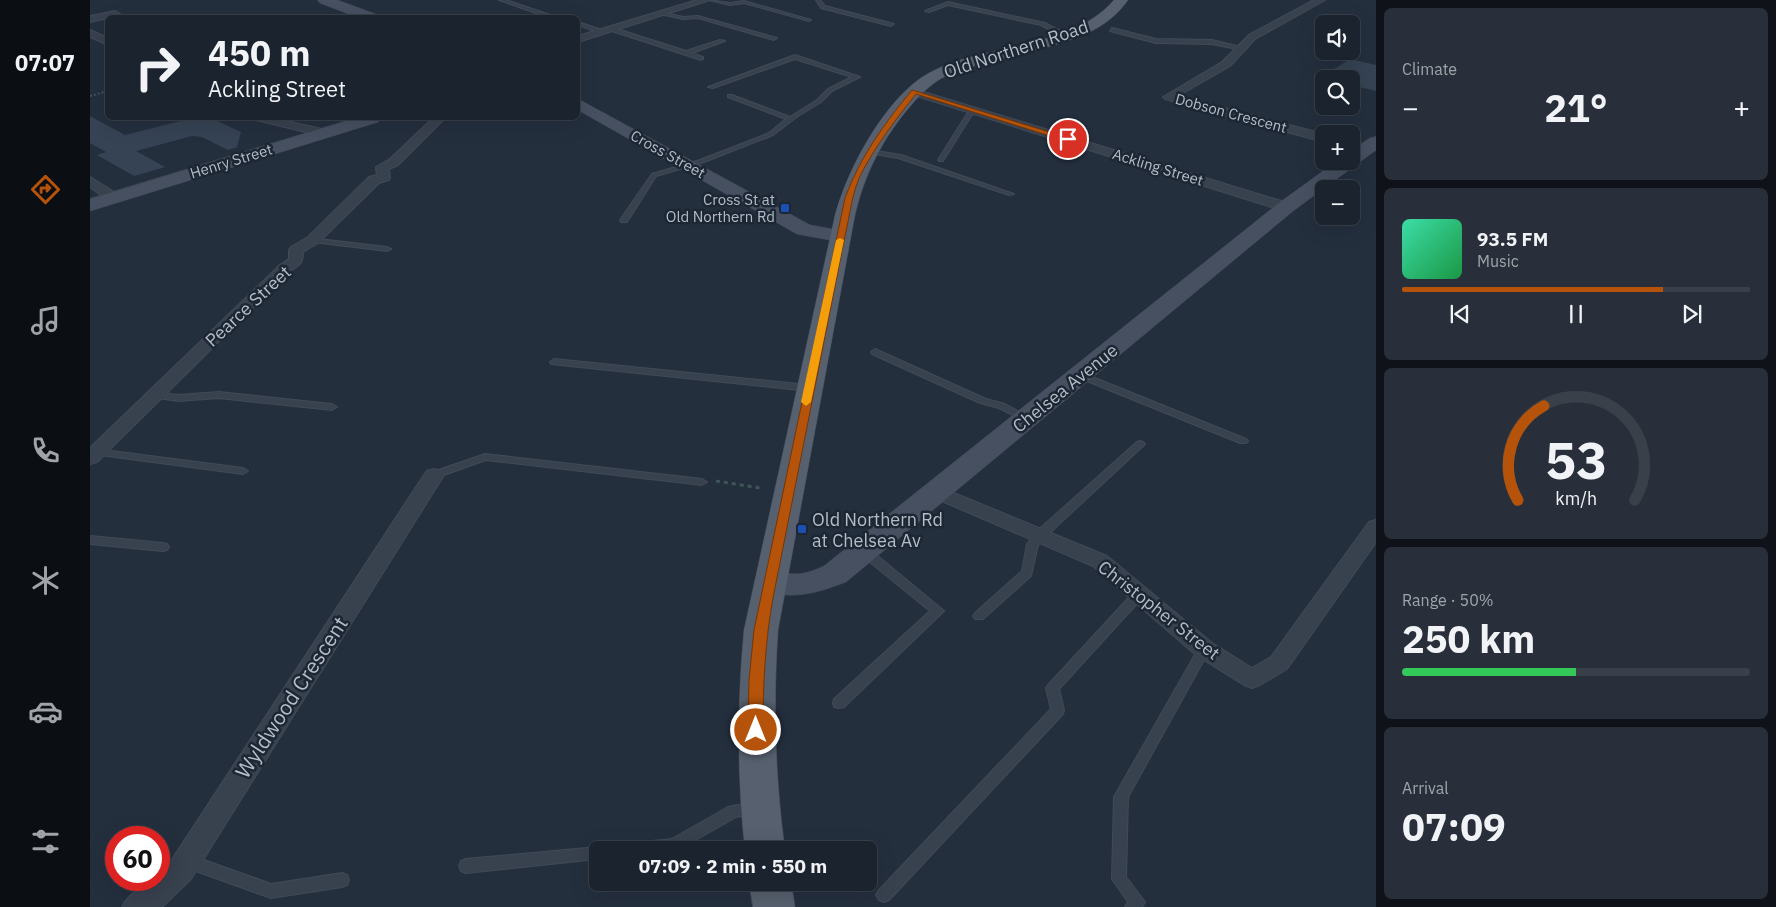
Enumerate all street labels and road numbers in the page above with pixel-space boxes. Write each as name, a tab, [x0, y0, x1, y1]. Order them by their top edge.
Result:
street label: Old Northern Road	[941, 15, 1091, 83]
street label: Dobson Crescent	[1173, 89, 1289, 137]
street label: Cross Street	[627, 126, 709, 182]
street label: Henry Street	[187, 139, 275, 183]
street label: Ackling Street	[1110, 144, 1206, 190]
street label: Pearce Street	[200, 260, 296, 352]
street label: Chelsea Avenue	[1008, 338, 1122, 437]
street label: Christopher Street	[1094, 555, 1224, 665]
street label: Wyldwood Crescent	[228, 611, 354, 783]

